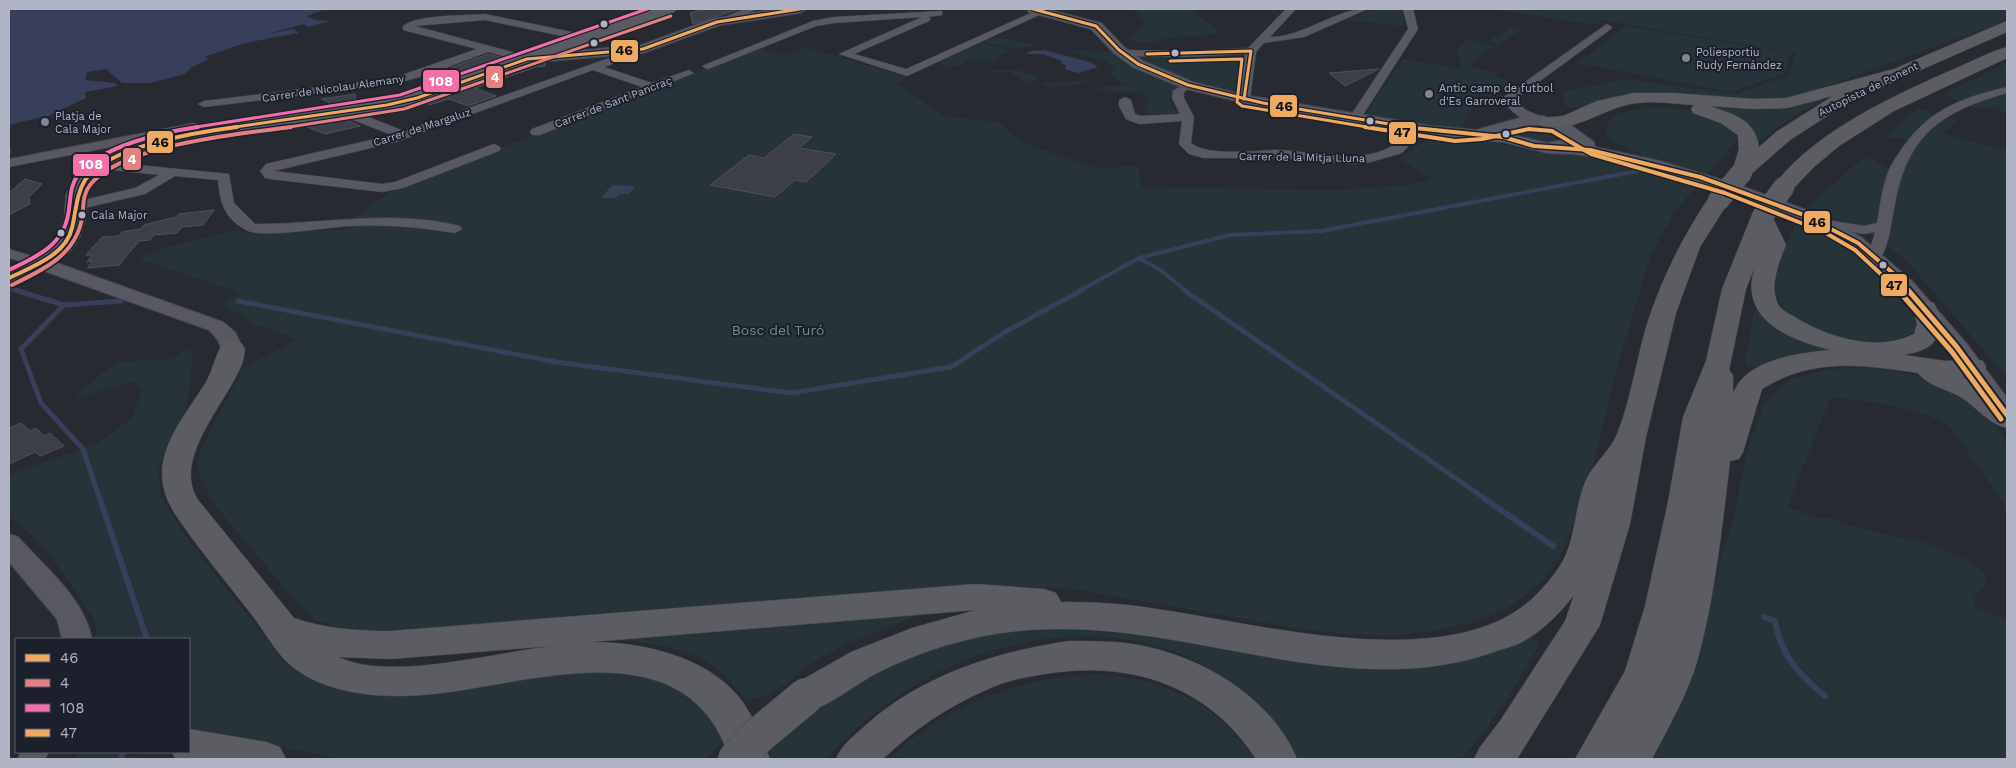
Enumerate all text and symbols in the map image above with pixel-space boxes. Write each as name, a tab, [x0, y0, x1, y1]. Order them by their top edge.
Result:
unlabelled marker	[599, 19, 609, 29]
unlabelled marker	[589, 38, 599, 48]
line badge: 46	[610, 39, 639, 63]
text: 46	[615, 42, 633, 58]
place label: Poliesportiu Rudy Fernández	[1696, 46, 1782, 72]
unlabelled marker	[1170, 48, 1180, 58]
marker: Poliesportiu Rudy Fernández	[1680, 52, 1692, 64]
street label: Autopista de Ponent	[1816, 59, 1921, 119]
line badge: 4	[485, 65, 504, 89]
line badge: 108	[422, 69, 460, 93]
text: 4	[490, 69, 500, 85]
street label: Carrer de Nicolau Alemany	[261, 72, 405, 105]
text: 108	[429, 73, 453, 89]
street label: Carrer de Sant Pancraç	[553, 74, 674, 131]
place label: Antic camp de futbol d'Es Garroveral	[1439, 82, 1554, 108]
marker: Antic camp de futbol d'Es Garroveral	[1423, 88, 1435, 100]
line badge: 46	[1269, 94, 1298, 118]
text: 46	[1275, 98, 1293, 114]
street label: Carrer de Margaluz	[372, 106, 473, 149]
place label: Platja de Cala Major	[55, 110, 112, 136]
marker: Platja de Cala Major	[39, 116, 51, 128]
unlabelled marker	[1365, 116, 1375, 126]
line badge: 47	[1388, 121, 1417, 145]
text: 47	[1394, 124, 1411, 140]
unlabelled marker	[1501, 129, 1511, 139]
line badge: 46	[146, 130, 174, 154]
text: 46	[151, 134, 169, 150]
line badge: 4	[122, 147, 142, 171]
street label: Carrer de la Mitja Lluna	[1239, 150, 1365, 165]
text: 4	[127, 151, 137, 167]
line badge: 108	[72, 153, 110, 177]
text: 108	[79, 156, 103, 172]
place label: Cala Major	[91, 209, 148, 222]
marker: Cala Major	[77, 210, 87, 220]
line badge: 46	[1803, 210, 1831, 234]
text: 46	[1808, 214, 1826, 230]
unlabelled marker	[56, 228, 66, 238]
unlabelled marker	[1878, 260, 1888, 270]
line badge: 47	[1880, 273, 1908, 297]
text: 47	[1886, 277, 1903, 293]
park label: Bosc del Turó	[732, 322, 824, 338]
legend	[15, 638, 190, 753]
text: 46	[60, 649, 78, 667]
text: 4	[60, 674, 69, 692]
text: 108	[60, 699, 84, 717]
text: 47	[60, 724, 77, 742]

